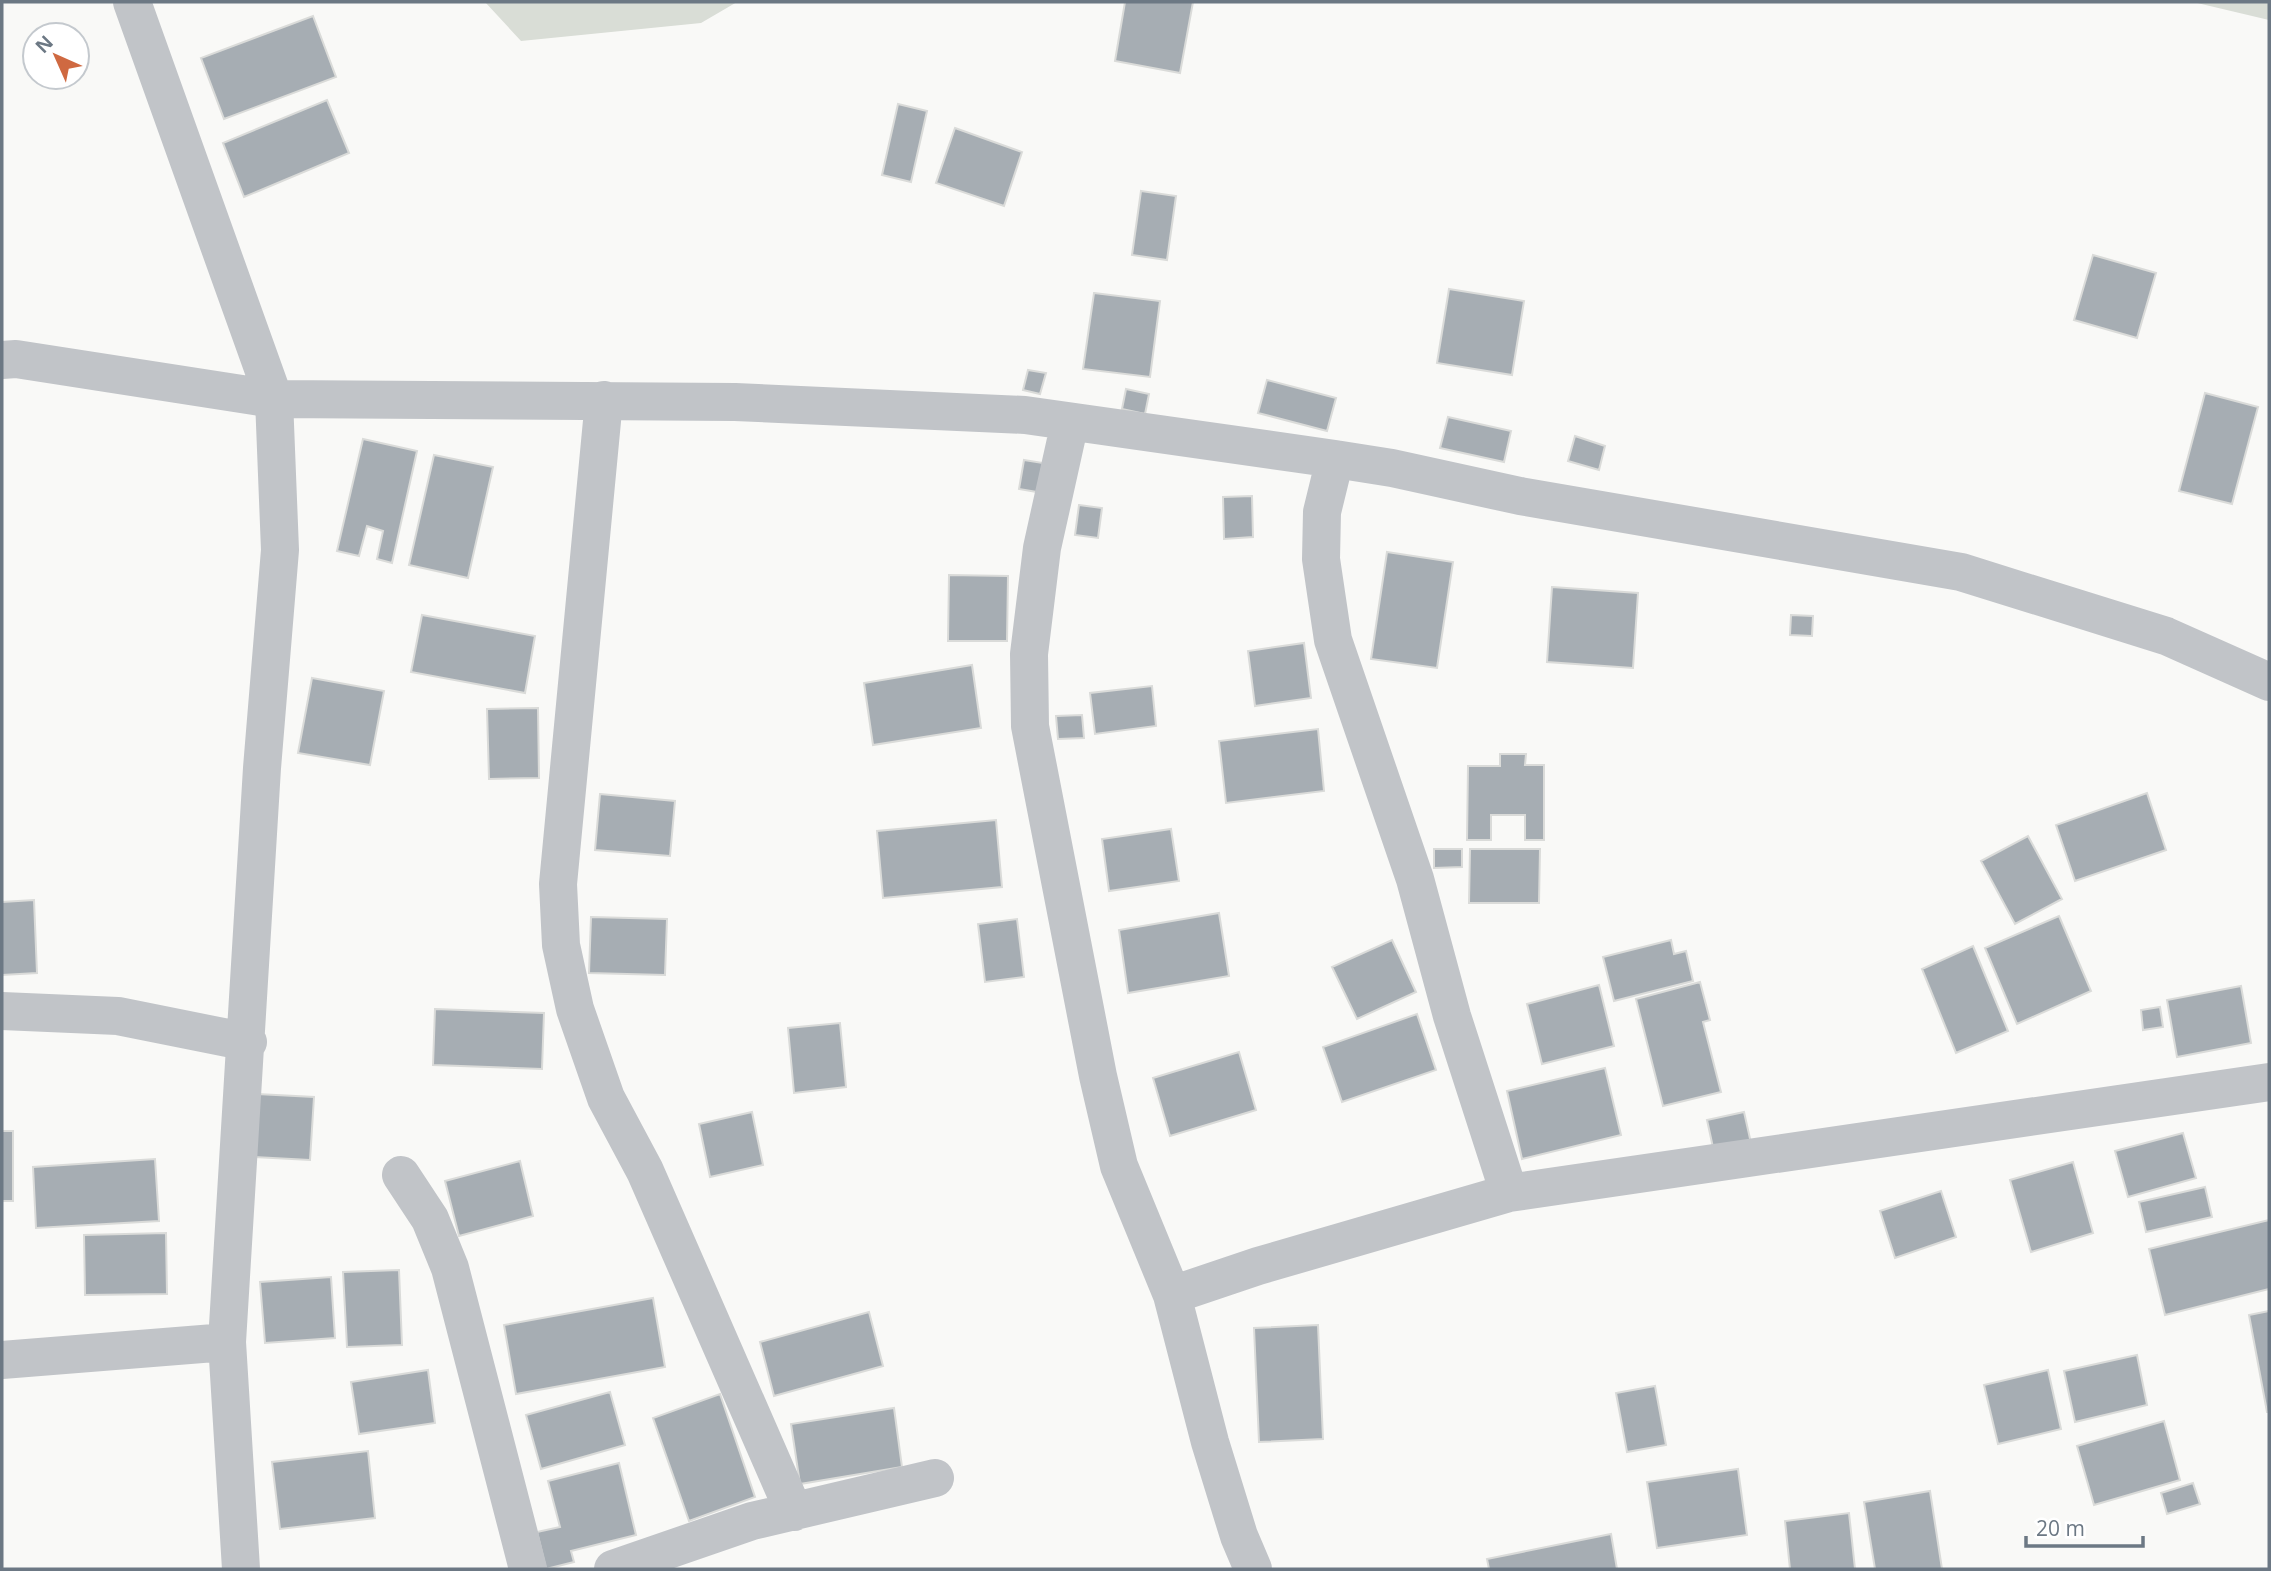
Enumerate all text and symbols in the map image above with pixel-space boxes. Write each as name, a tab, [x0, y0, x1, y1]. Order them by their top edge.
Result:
north arrow	[21, 21, 91, 91]
text: N	[29, 29, 59, 59]
scale bar	[2026, 1504, 2143, 1548]
text: 20 m	[2036, 1514, 2085, 1542]

